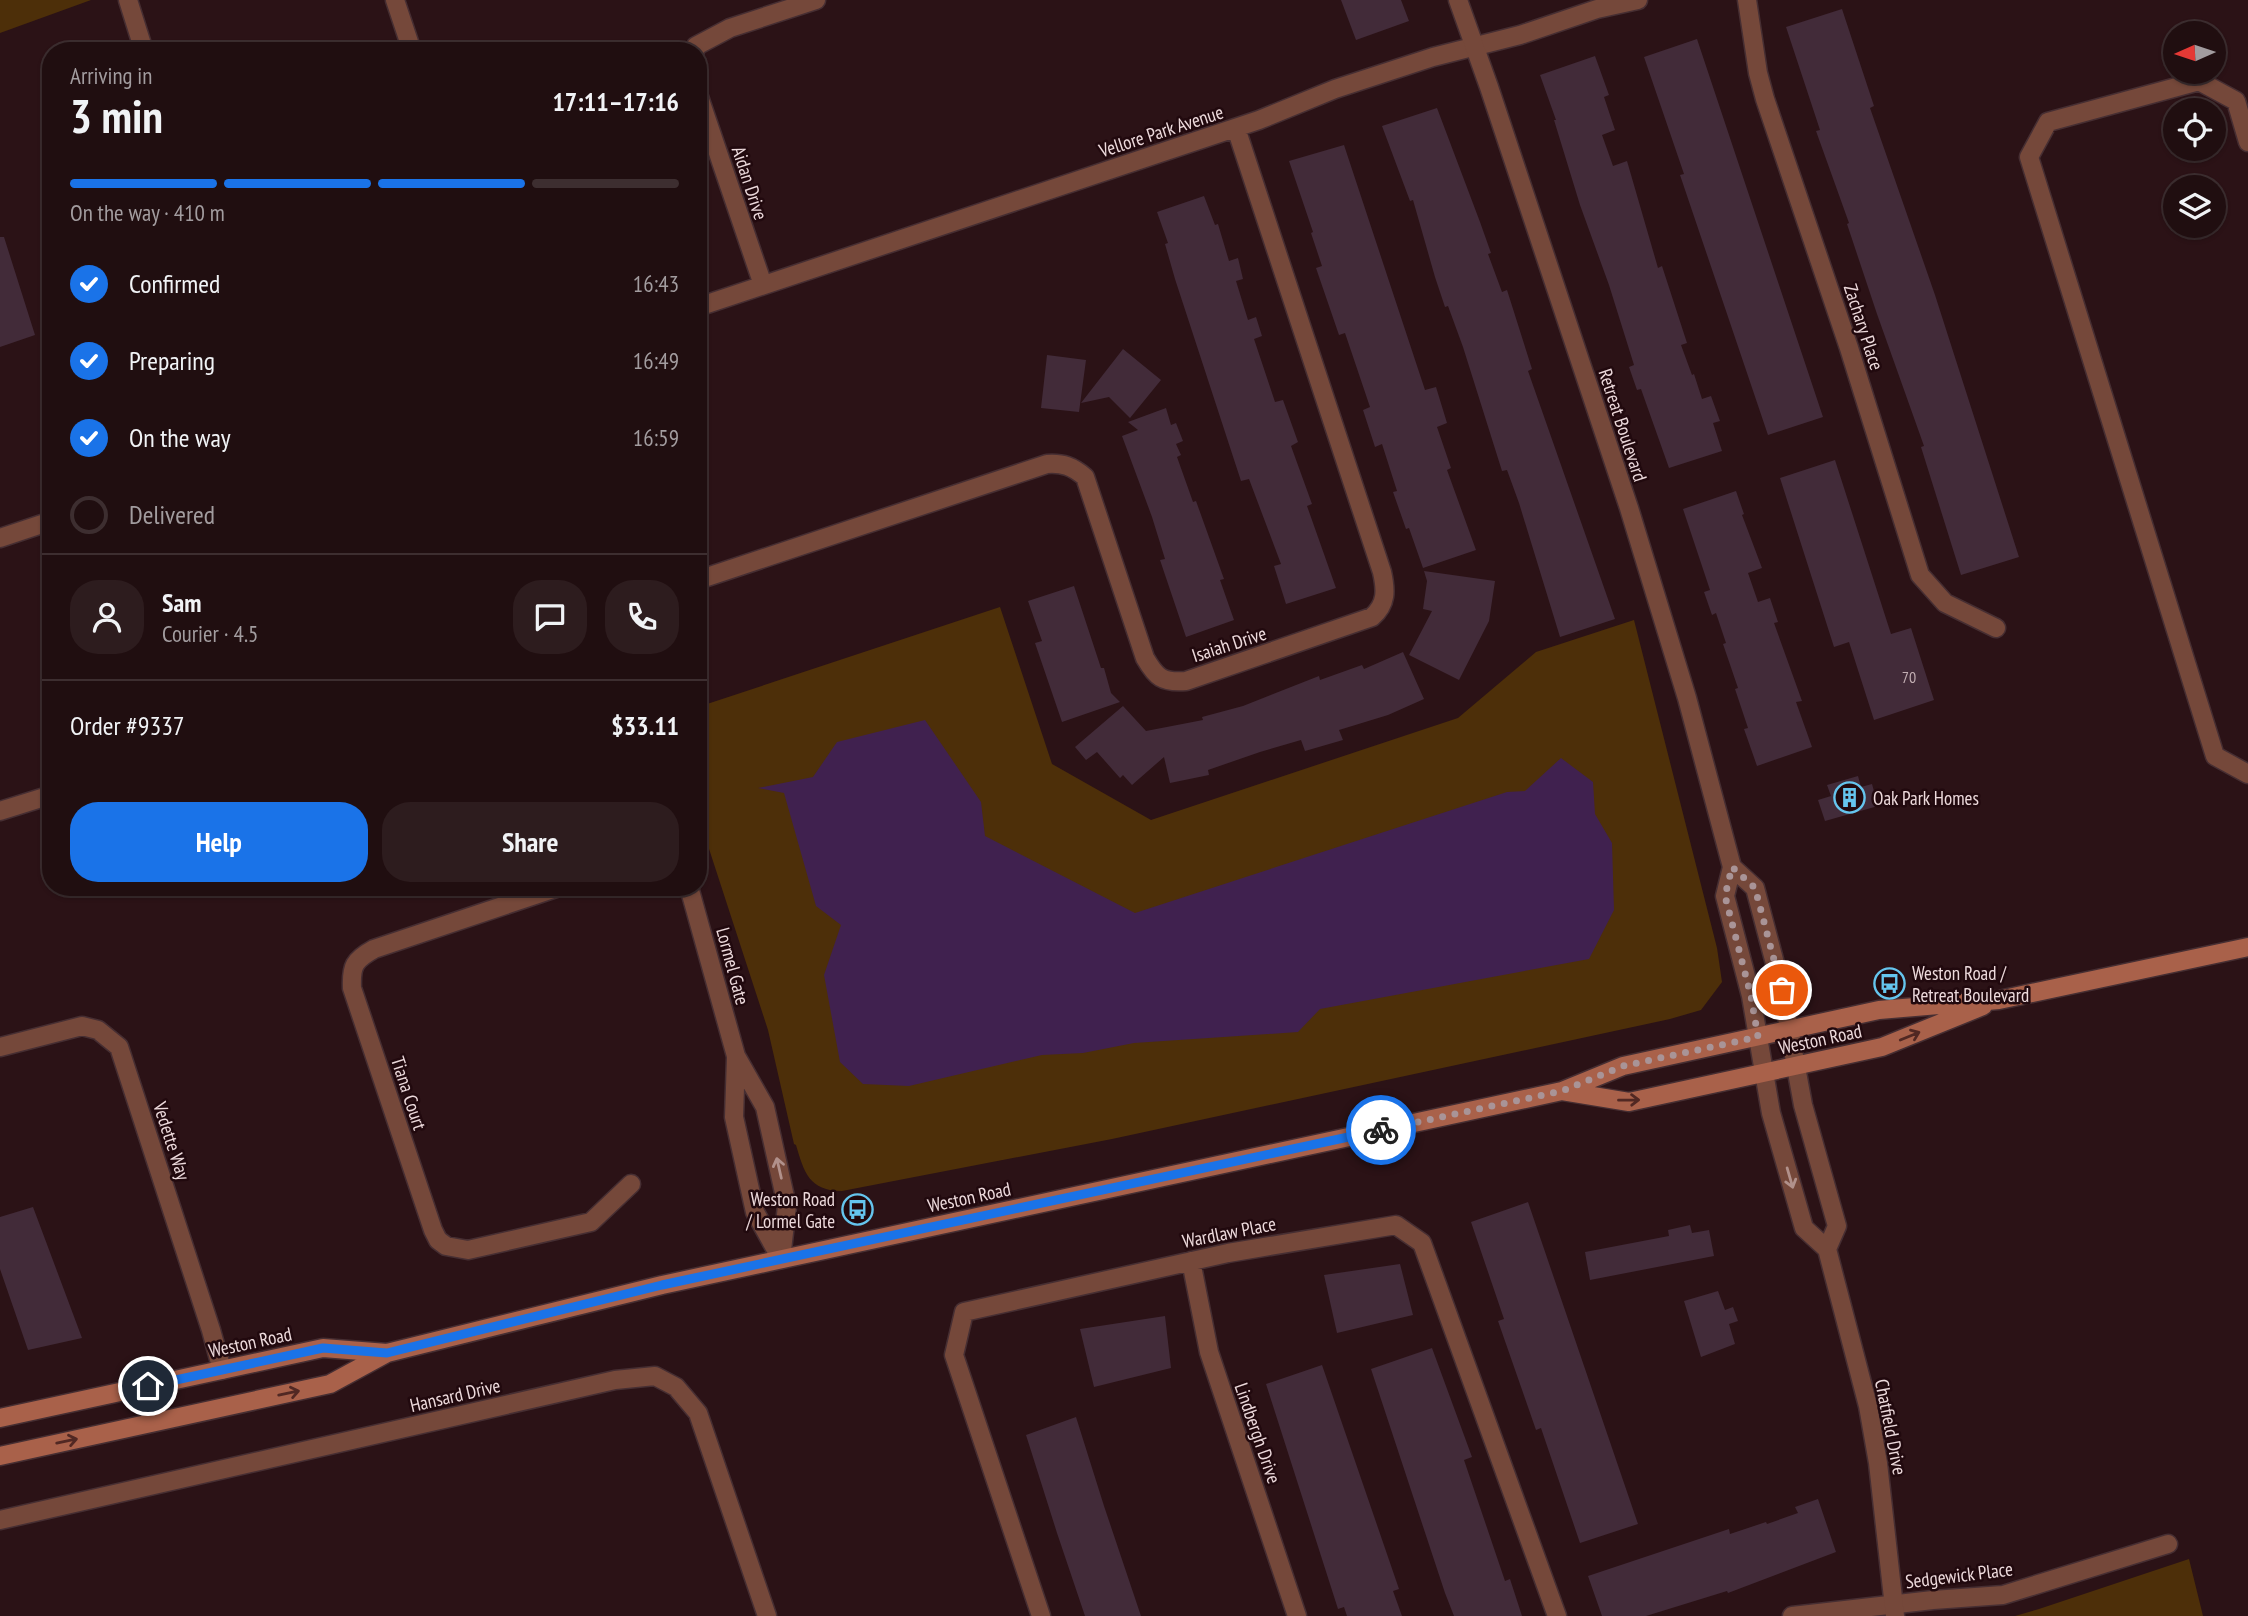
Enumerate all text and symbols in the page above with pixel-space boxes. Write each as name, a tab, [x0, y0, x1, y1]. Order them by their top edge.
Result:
north arrow	[2163, 21, 2226, 84]
map controls	[2163, 21, 2226, 238]
text: Arriving in	[70, 61, 152, 90]
text: 17:11–17:16	[552, 85, 679, 118]
text: 3 min	[70, 86, 163, 146]
button: locate	[2163, 98, 2226, 161]
street label: Vellore Park Avenue	[1095, 100, 1226, 163]
street label: Aidan Drive	[727, 143, 773, 223]
button: layers	[2163, 175, 2226, 238]
text: On the way · 410 m	[70, 198, 225, 227]
icon: check	[70, 265, 108, 303]
text: Confirmed	[129, 267, 220, 300]
text: 16:43	[633, 269, 679, 298]
street label: Zachary Place	[1839, 281, 1889, 373]
icon: check	[70, 342, 108, 380]
text: Preparing	[129, 344, 215, 377]
text: 16:49	[633, 346, 679, 375]
street label: Retreat Boulevard	[1593, 366, 1653, 484]
icon: check	[70, 419, 108, 457]
text: On the way	[129, 421, 231, 454]
text: 16:59	[633, 423, 679, 452]
text: Delivered	[129, 498, 215, 531]
button: person	[70, 580, 144, 654]
button: chat	[513, 580, 587, 654]
button: phone	[605, 580, 679, 654]
text: Sam	[162, 586, 201, 619]
text: Courier · 4.5	[162, 619, 258, 648]
street label: Isaiah Drive	[1189, 621, 1270, 667]
house number: 70	[1902, 667, 1916, 687]
text: Order #9337	[70, 709, 185, 742]
text: $33.11	[611, 709, 679, 742]
building icon: Oak Park Homes	[1833, 781, 1867, 815]
place label: Oak Park Homes	[1873, 786, 1979, 810]
button: Help	[70, 802, 368, 882]
button: Share	[382, 802, 679, 882]
street label: Lormel Gate	[711, 925, 755, 1007]
pin	[1752, 960, 1812, 1020]
place label: Weston Road / Retreat Boulevard	[1912, 961, 2029, 1007]
bus stop icon: Weston Road / Retreat Boulevard	[1872, 967, 1906, 1001]
icon: bag	[1763, 971, 1801, 1009]
street label: Weston Road	[1776, 1018, 1864, 1060]
one-way arrow	[1899, 1029, 1920, 1042]
street label: Tiana Court	[386, 1053, 432, 1133]
one-way arrow	[1617, 1093, 1640, 1107]
courier	[1346, 1095, 1416, 1165]
street label: Vedette Way	[148, 1098, 196, 1184]
icon: bike	[1362, 1111, 1400, 1149]
one-way arrow	[772, 1157, 785, 1180]
one-way arrow	[1784, 1167, 1797, 1189]
street label: Weston Road	[925, 1176, 1013, 1218]
place label: Weston Road / Lormel Gate	[745, 1187, 835, 1233]
bus stop icon: Weston Road / Lormel Gate	[841, 1193, 875, 1227]
street label: Wardlaw Place	[1180, 1211, 1278, 1253]
street label: Weston Road	[206, 1321, 294, 1363]
pin	[118, 1356, 178, 1416]
icon: home	[129, 1367, 167, 1405]
street label: Hansard Drive	[407, 1373, 503, 1417]
street label: Chatfield Drive	[1870, 1377, 1912, 1477]
street label: Lindbergh Drive	[1230, 1379, 1286, 1487]
one-way arrow	[277, 1385, 300, 1399]
one-way arrow	[55, 1434, 78, 1447]
street label: Sedgewick Place	[1904, 1556, 2014, 1593]

